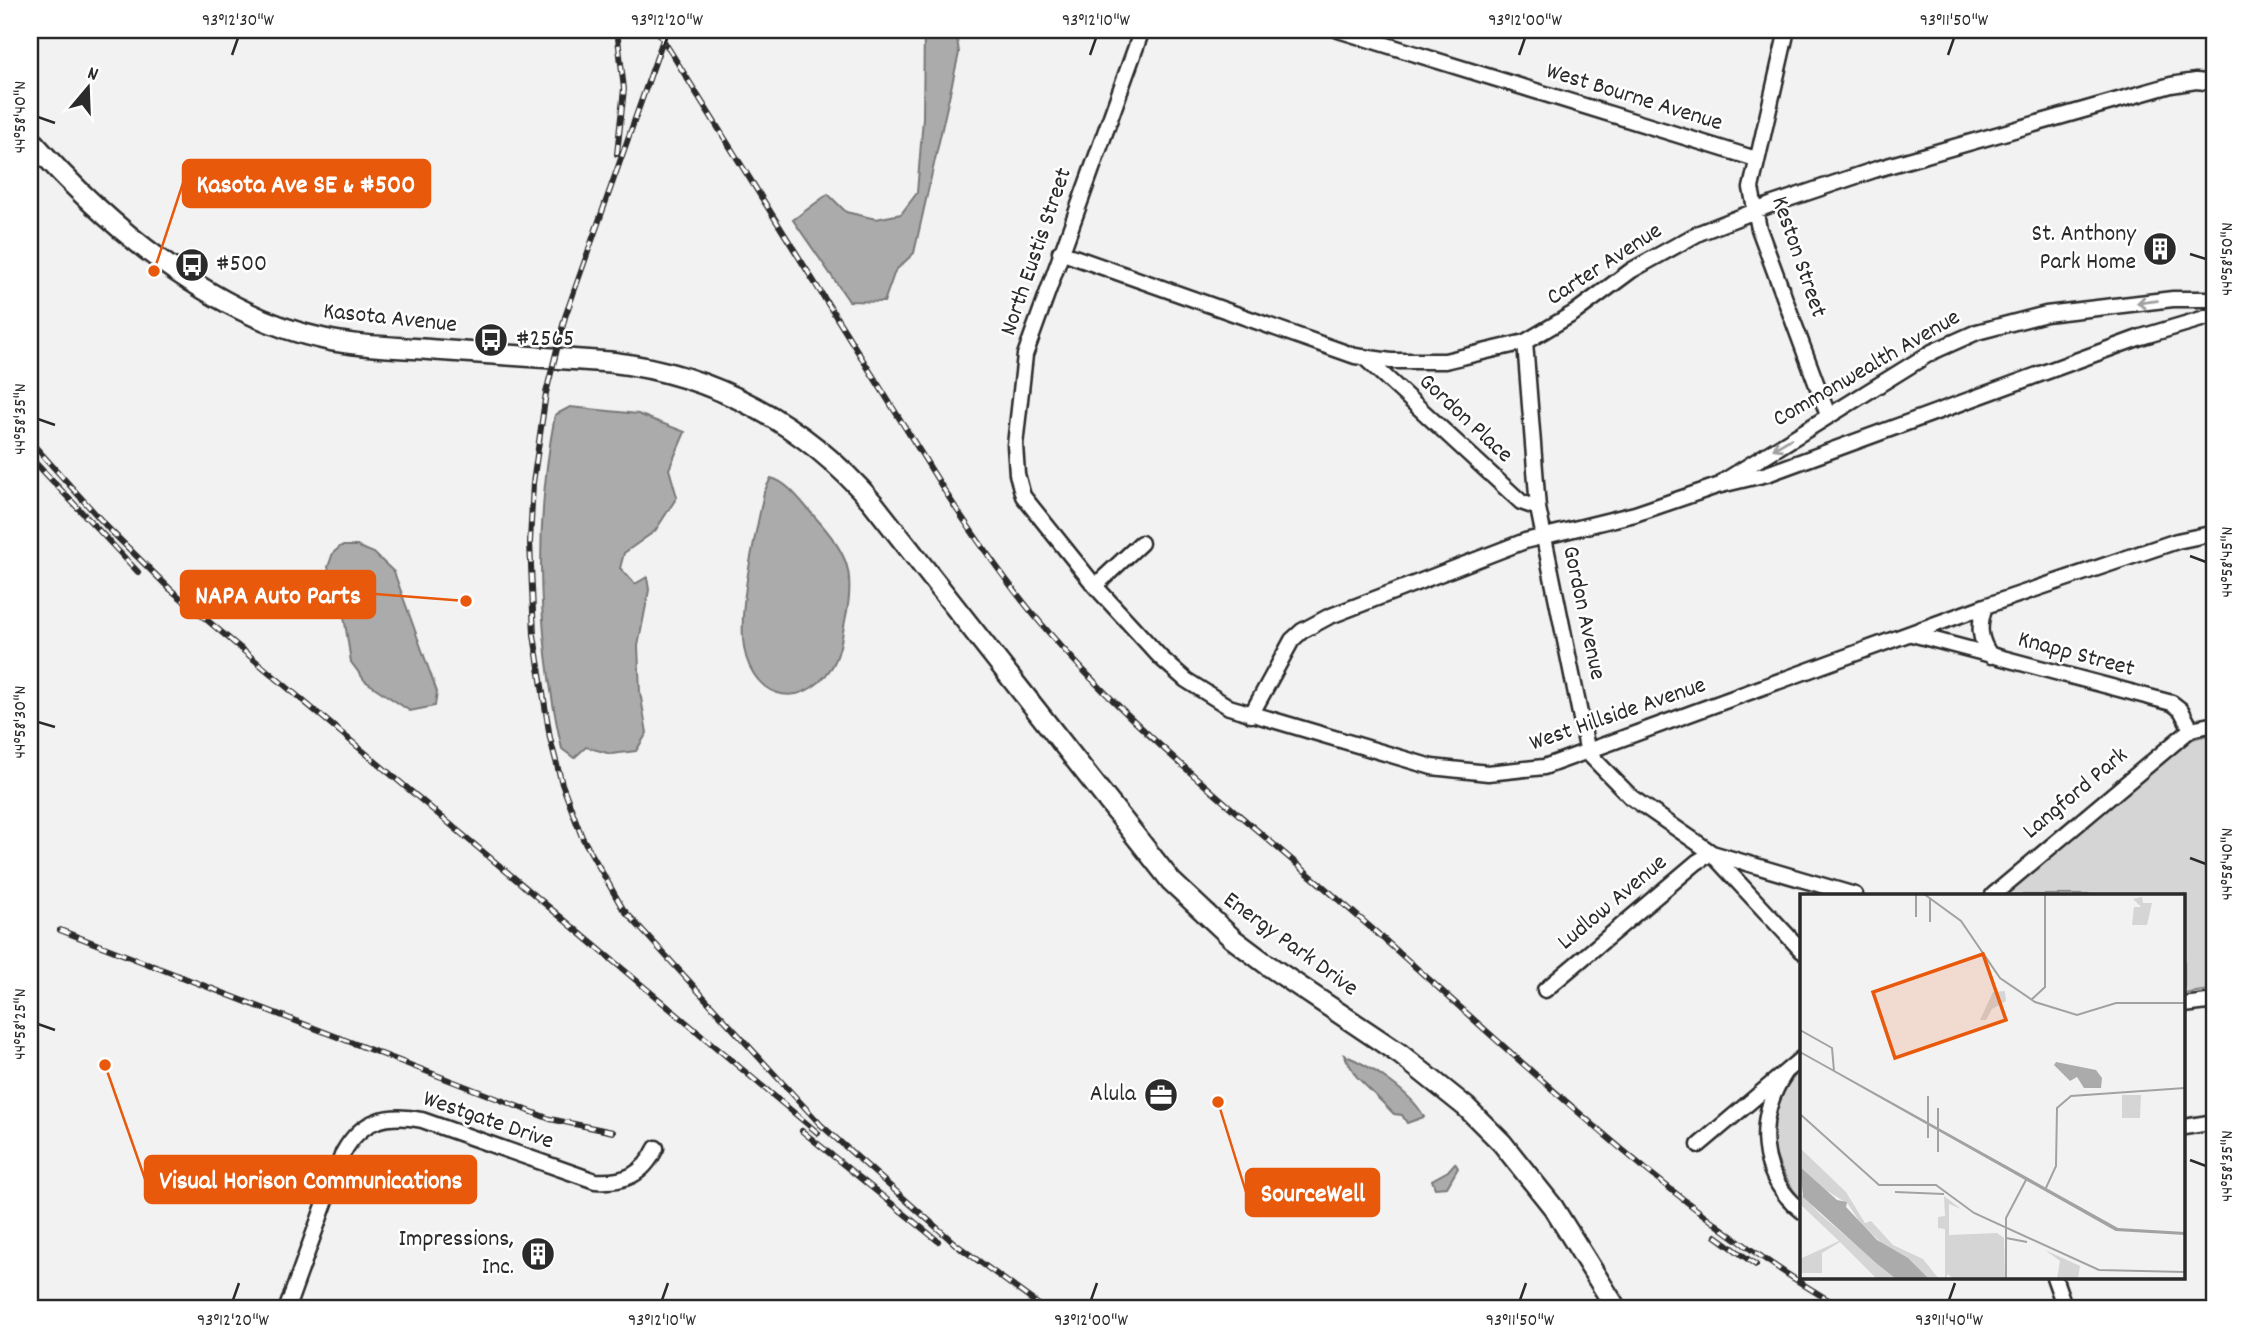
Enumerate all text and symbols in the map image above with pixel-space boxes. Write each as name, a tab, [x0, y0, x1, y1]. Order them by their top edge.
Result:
text: 93°12'30"W	[202, 9, 275, 34]
text: 93°12'20"W	[631, 9, 704, 34]
text: 93°12'10"W	[1062, 9, 1131, 34]
text: 93°12'00"W	[1488, 9, 1563, 34]
text: 93°11'50"W	[1920, 9, 1989, 34]
north arrow	[52, 52, 122, 122]
street label: West Bourne Avenue	[1542, 55, 1726, 141]
text: N	[84, 61, 101, 90]
text: 44°58'40"N	[9, 81, 34, 153]
callout: Kasota Ave SE & #500	[183, 160, 430, 207]
street label: North Eustis Street	[992, 163, 1082, 340]
text: Kasota Ave SE & #500	[197, 168, 415, 205]
street label: Keston Street	[1761, 192, 1835, 322]
street label: Carter Avenue	[1541, 215, 1669, 315]
place label: St. Anthony Park Home	[2032, 218, 2137, 280]
text: 44°58'50"N	[2216, 222, 2241, 296]
building icon: St. Anthony Park Home	[2141, 230, 2179, 268]
bus stop icon: #500	[173, 246, 211, 284]
place label: #500	[216, 248, 267, 282]
street label: Kasota Avenue	[321, 295, 459, 343]
one-way arrow	[2136, 295, 2159, 308]
street label: Commonwealth Avenue	[1767, 301, 1967, 437]
bus stop icon: #2565	[472, 321, 510, 359]
place label: #2565	[516, 323, 574, 357]
street label: Gordon Place	[1410, 366, 1520, 472]
text: 44°58'35"N	[9, 383, 34, 455]
one-way arrow	[1772, 437, 1792, 451]
text: 44°58'45"N	[2216, 527, 2241, 597]
street label: Gordon Avenue	[1552, 543, 1614, 683]
callout: NAPA Auto Parts	[181, 571, 375, 618]
text: NAPA Auto Parts	[195, 579, 361, 616]
street label: Knapp Street	[2014, 623, 2138, 687]
street label: West Hillside Avenue	[1525, 669, 1711, 761]
text: 44°58'30"N	[9, 686, 34, 758]
street label: Langford Park	[2016, 740, 2136, 848]
text: 44°58'40"N	[2216, 828, 2241, 900]
street label: Ludlow Avenue	[1551, 847, 1675, 959]
street label: Energy Park Drive	[1215, 884, 1365, 1006]
inset map	[1800, 894, 2186, 1278]
text: 44°58'25"N	[9, 988, 34, 1060]
office icon: Alula	[1142, 1076, 1180, 1114]
place label: Alula	[1090, 1078, 1137, 1112]
street label: Westgate Drive	[418, 1083, 558, 1159]
text: 44°58'35"N	[2216, 1130, 2241, 1202]
callout: Visual Horison Communications	[145, 1156, 476, 1203]
text: Visual Horison Communications	[159, 1164, 463, 1201]
callout: SourceWell	[1246, 1169, 1379, 1216]
text: SourceWell	[1261, 1177, 1366, 1214]
place label: Impressions, Inc.	[399, 1223, 514, 1285]
building icon: Impressions, Inc.	[519, 1235, 557, 1273]
text: 93°12'20"W	[197, 1309, 270, 1334]
text: 93°12'10"W	[628, 1309, 697, 1334]
text: 93°12'00"W	[1054, 1309, 1129, 1334]
text: 93°11'50"W	[1486, 1309, 1555, 1334]
text: 93°11'40"W	[1915, 1309, 1983, 1334]

